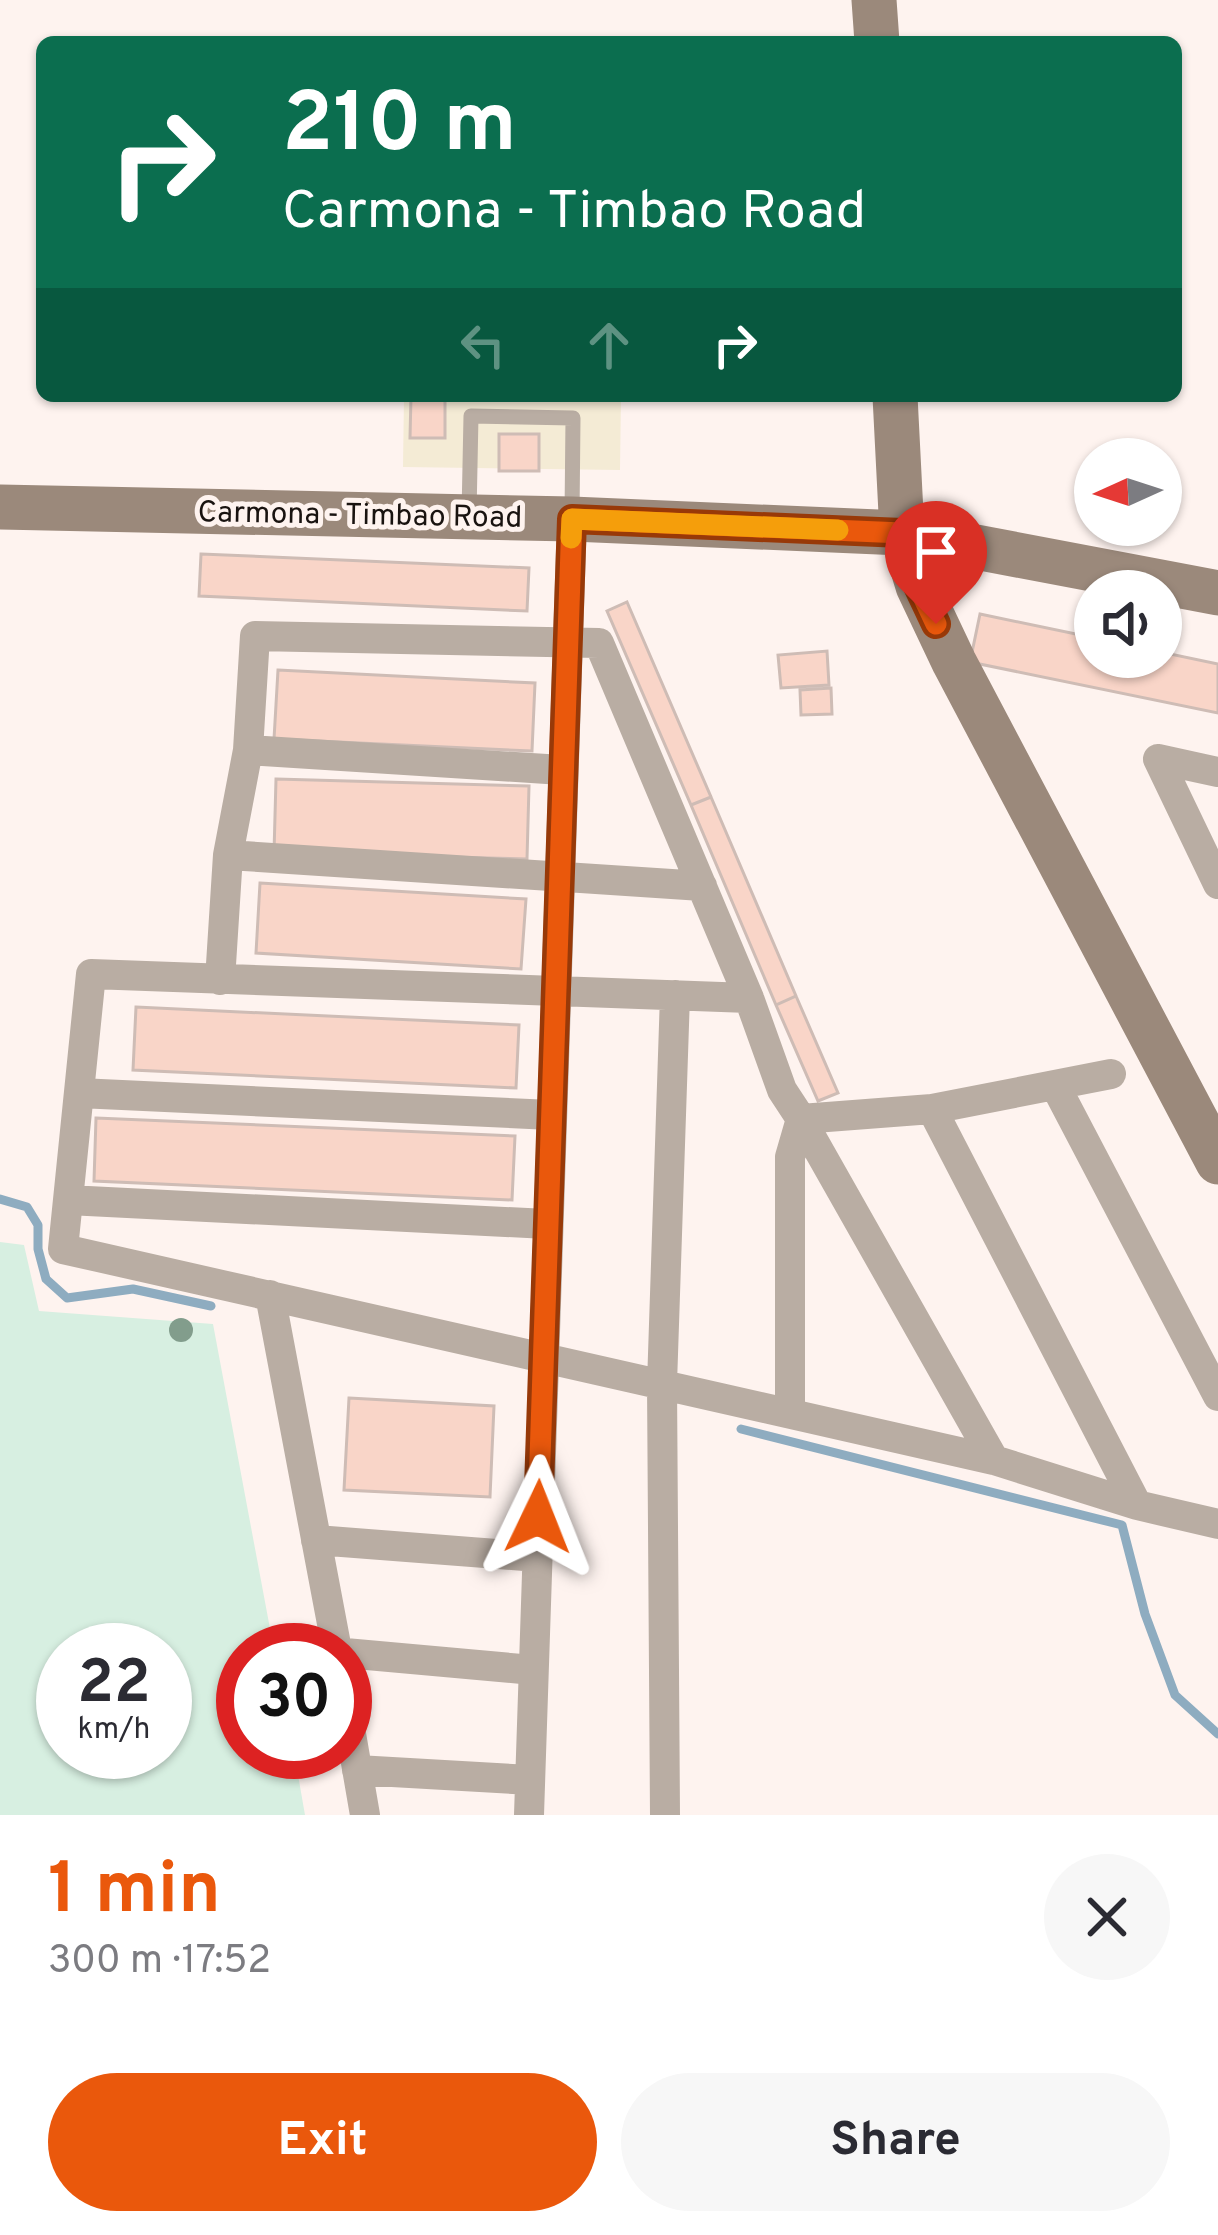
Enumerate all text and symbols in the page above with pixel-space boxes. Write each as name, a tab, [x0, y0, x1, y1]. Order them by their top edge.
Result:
text: 210 m	[282, 75, 517, 181]
icon: right	[84, 84, 240, 240]
text: Carmona - Timbao Road	[282, 179, 866, 248]
icon: left	[450, 312, 516, 378]
icon: ahead	[576, 312, 642, 378]
icon: right	[702, 312, 768, 378]
north arrow	[1074, 438, 1182, 546]
map controls	[1074, 438, 1182, 678]
street label: Carmona - Timbao Road	[197, 495, 523, 538]
pin	[885, 501, 987, 624]
icon: arrive	[903, 519, 969, 585]
button: sound	[1074, 570, 1182, 678]
position arrow	[475, 1454, 601, 1580]
speed limit sign: 30	[216, 1623, 372, 1779]
text: 22	[77, 1648, 151, 1724]
text: km/h	[78, 1712, 150, 1749]
text: 1 min	[48, 1847, 221, 1939]
button: close	[1044, 1854, 1170, 1980]
text: 300 m · 17:52	[48, 1938, 271, 1987]
button: Exit	[48, 2073, 597, 2211]
button: Share	[621, 2073, 1170, 2211]

